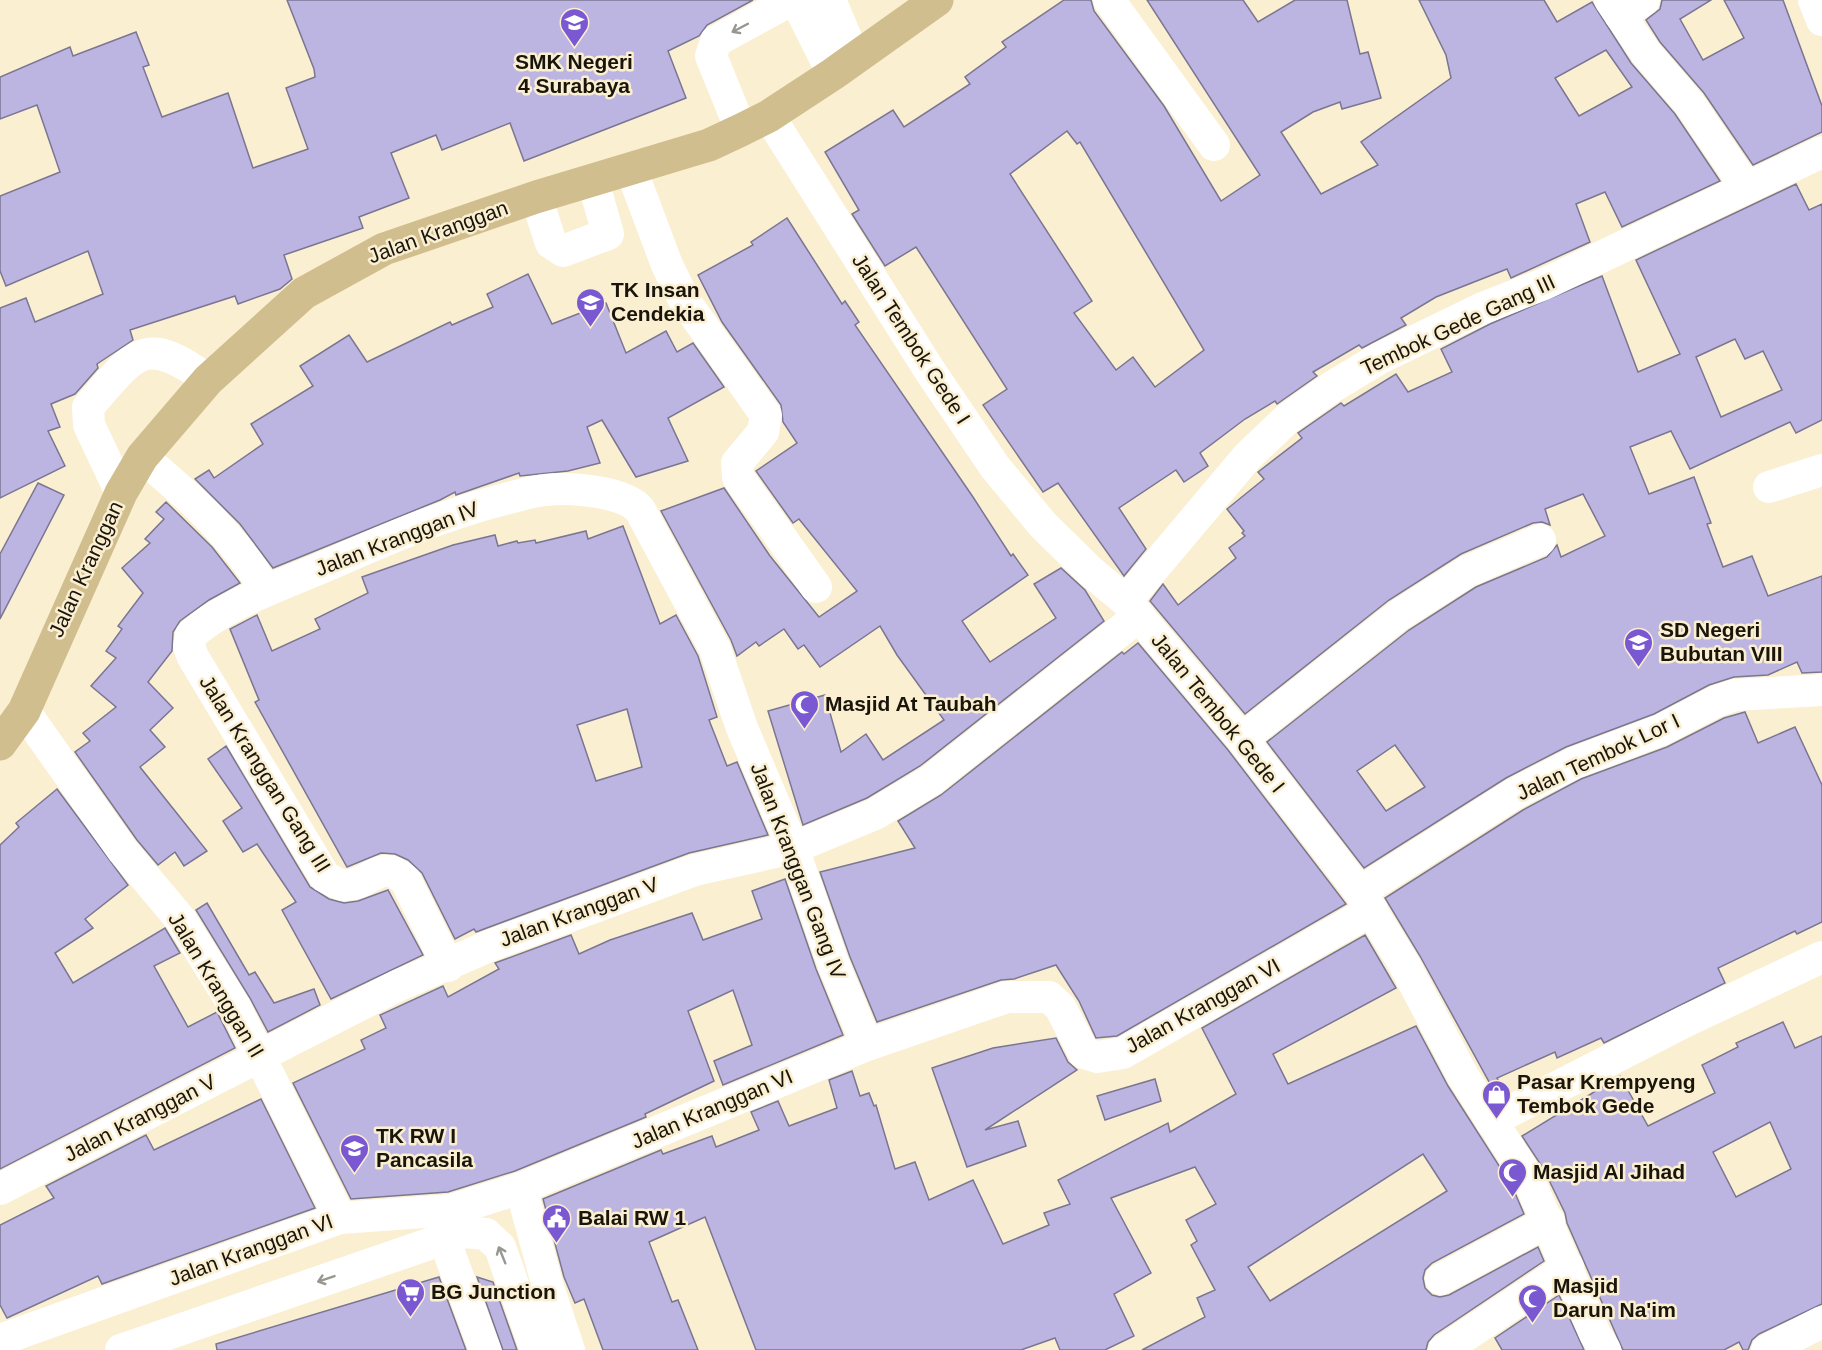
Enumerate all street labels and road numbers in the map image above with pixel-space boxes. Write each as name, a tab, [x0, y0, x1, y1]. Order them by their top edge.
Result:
street label: Jalan Kranggan	[365, 196, 511, 267]
street label: Jalan Tembok Gede I	[848, 249, 975, 428]
street label: Tembok Gede Gang III	[1357, 269, 1558, 380]
street label: Jalan Kranggan	[44, 497, 127, 640]
street label: Jalan Kranggan IV	[312, 497, 482, 580]
street label: Jalan Tembok Gede I	[1147, 628, 1290, 797]
street label: Jalan Kranggan Gang III	[195, 671, 336, 876]
street label: Jalan Tembok Lor I	[1513, 709, 1683, 804]
street label: Jalan Kranggan Gang IV	[747, 759, 850, 982]
street label: Jalan Kranggan V	[496, 872, 661, 951]
street label: Jalan Kranggan II	[164, 908, 269, 1061]
street label: Jalan Kranggan VI	[1122, 954, 1284, 1058]
street label: Jalan Kranggan VI	[628, 1064, 796, 1153]
street label: Jalan Kranggan V	[60, 1069, 219, 1166]
street label: Jalan Kranggan VI	[166, 1209, 336, 1290]

